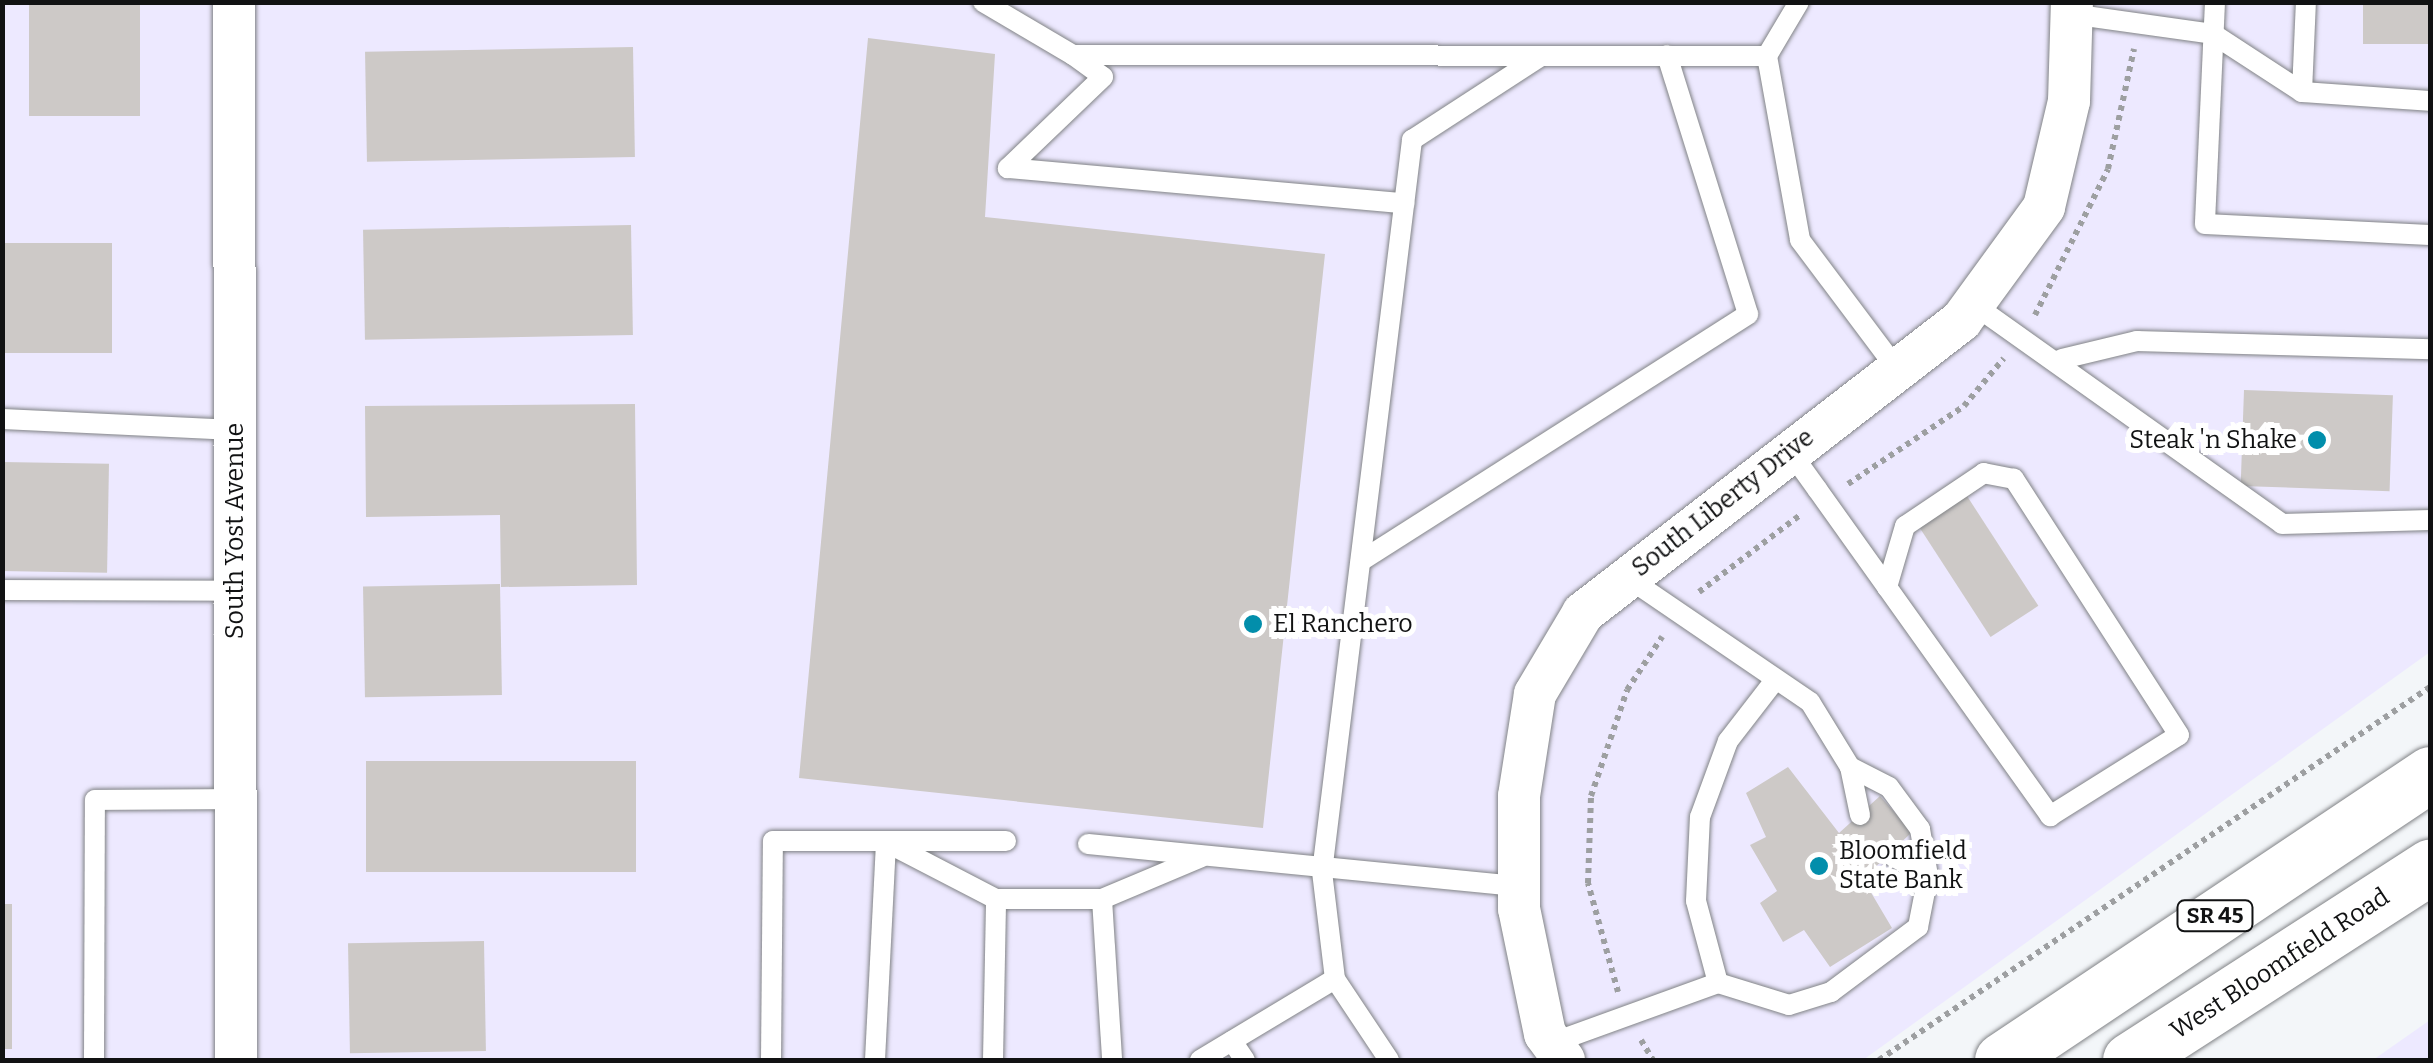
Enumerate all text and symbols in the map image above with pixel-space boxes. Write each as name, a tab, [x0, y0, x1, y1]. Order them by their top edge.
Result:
street label: South Yost Avenue	[220, 423, 250, 639]
street label: South Liberty Drive	[1626, 423, 1820, 583]
place label: Steak 'n Shake	[2129, 425, 2297, 455]
marker: Steak 'n Shake	[2306, 429, 2328, 451]
place label: El Ranchero	[1273, 609, 1413, 639]
marker: El Ranchero	[1242, 613, 1264, 635]
place label: Bloomfield State Bank	[1839, 837, 1967, 896]
marker: Bloomfield State Bank	[1808, 855, 1830, 877]
street label: West Bloomfield Road	[2165, 882, 2395, 1046]
road number: SR 45	[2175, 899, 2255, 933]

